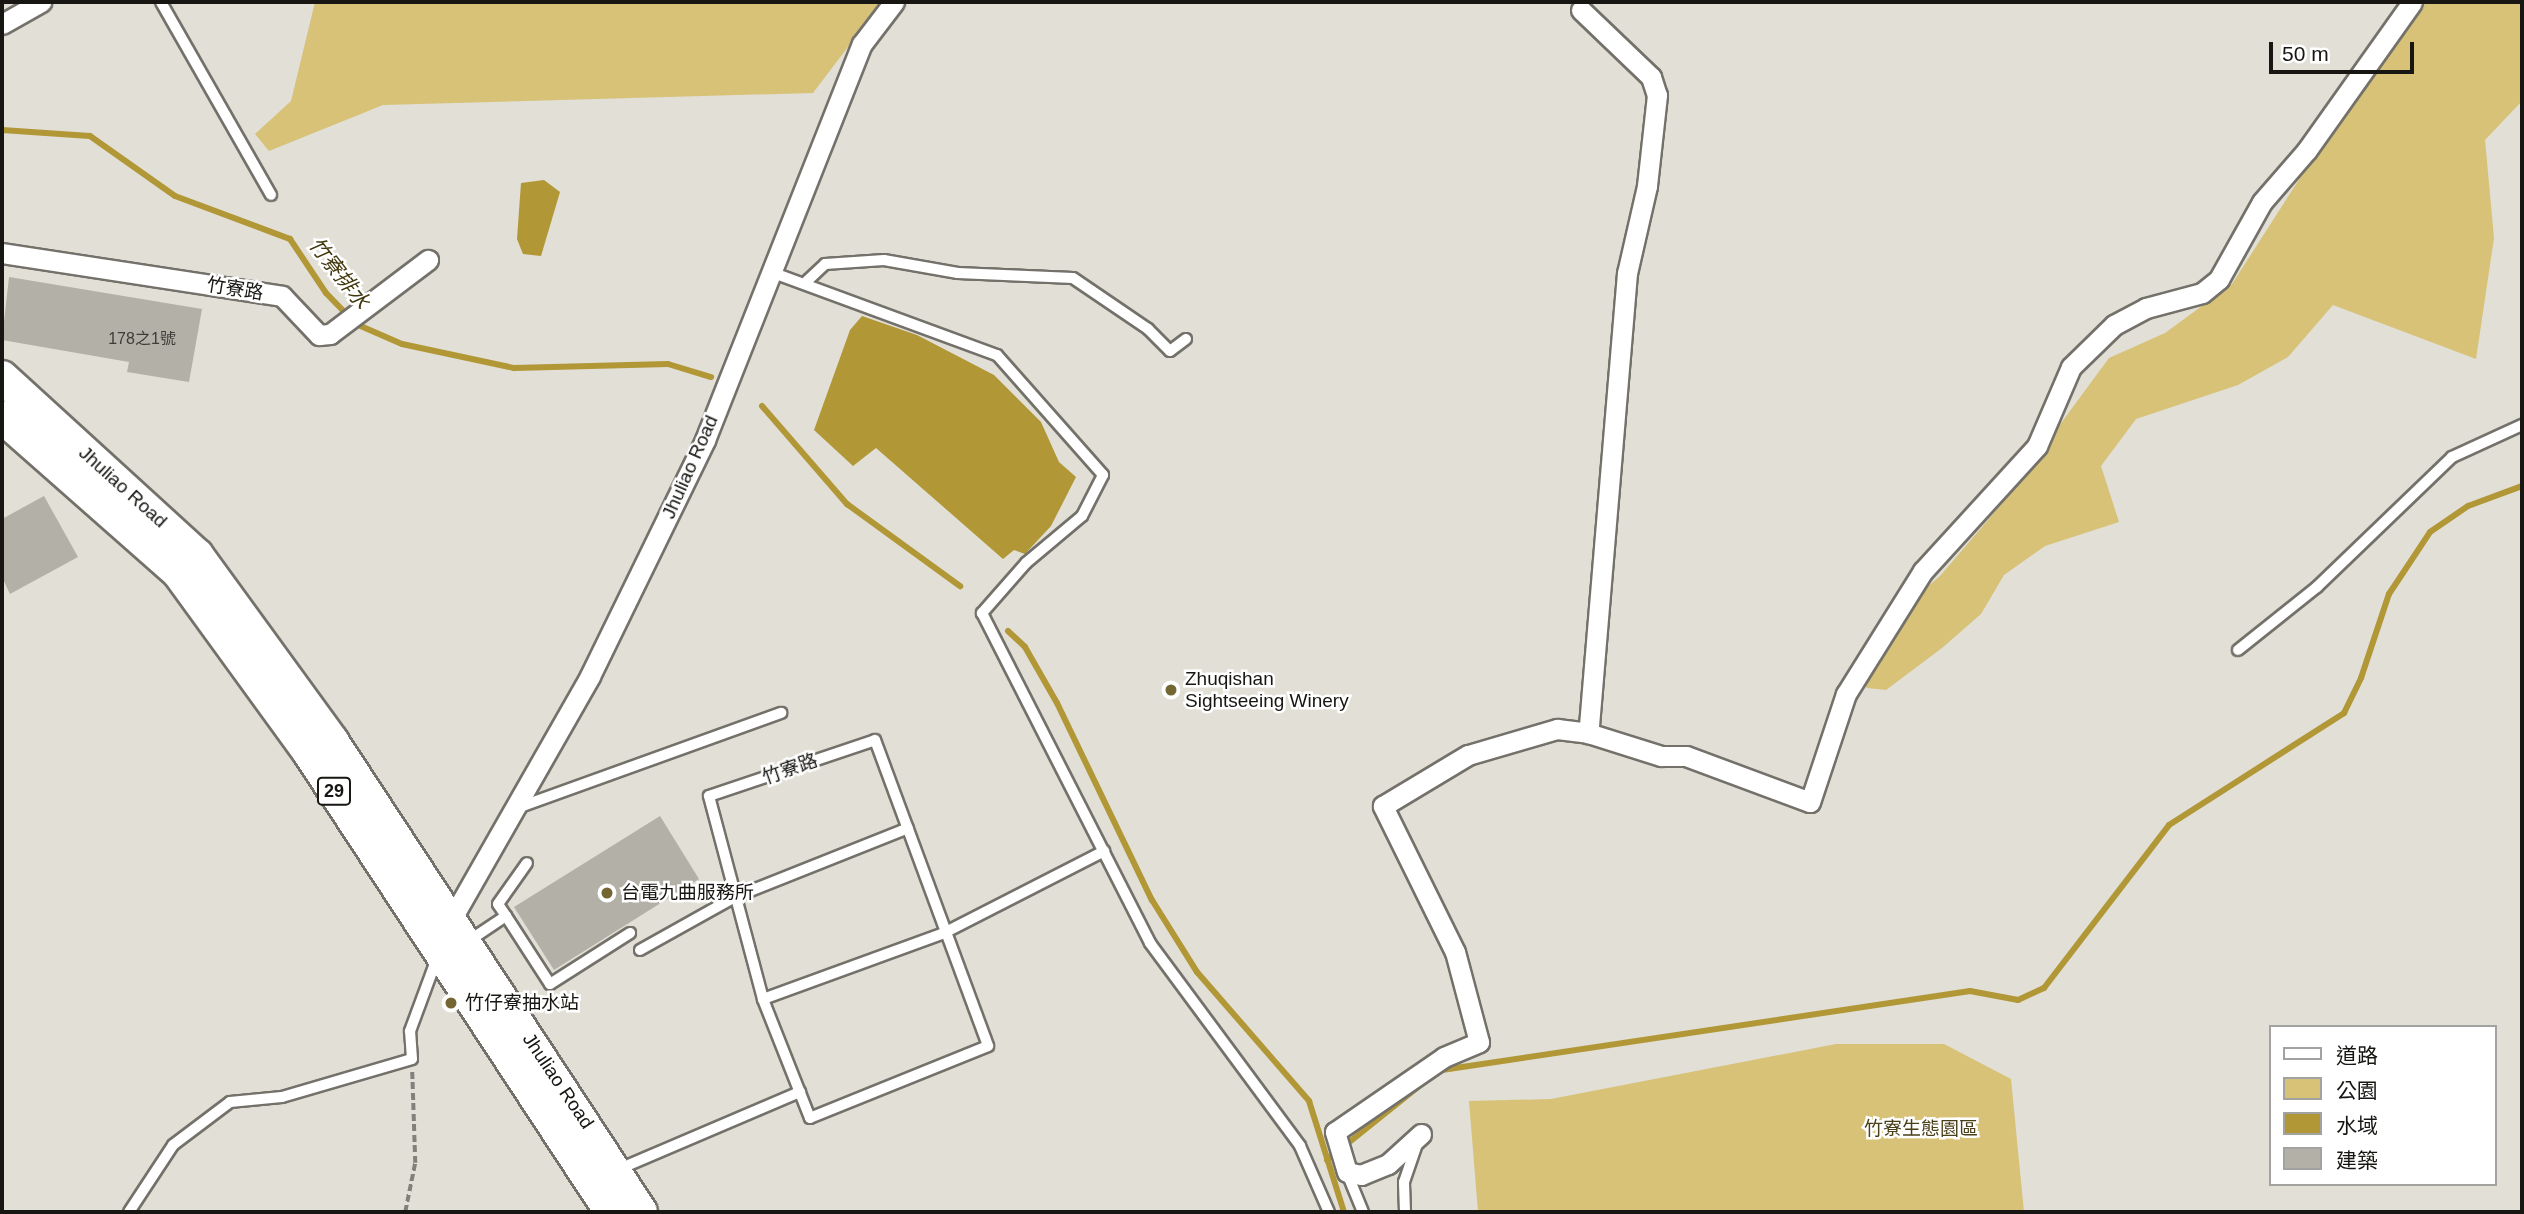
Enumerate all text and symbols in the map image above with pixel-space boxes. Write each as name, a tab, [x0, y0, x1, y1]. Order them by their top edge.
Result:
scale bar	[2272, 28, 2417, 72]
text: 50 m	[2282, 42, 2329, 65]
water label: 竹寮排水	[303, 232, 375, 314]
street label: 竹寮路	[205, 273, 265, 305]
house number: 178之1號	[108, 329, 176, 349]
street label: Jhuliao Road	[657, 412, 723, 522]
street label: Jhuliao Road	[74, 441, 172, 533]
place label: Zhuqishan Sightseeing Winery	[1185, 668, 1349, 712]
marker: Zhuqishan Sightseeing Winery	[1163, 682, 1179, 698]
street label: 竹寮路	[759, 749, 821, 789]
road number: 29	[316, 776, 352, 806]
place label: 台電九曲服務所	[621, 882, 754, 904]
marker: 台電九曲服務所	[599, 885, 615, 901]
place label: 竹仔寮抽水站	[465, 992, 579, 1014]
marker: 竹仔寮抽水站	[443, 995, 459, 1011]
legend	[2268, 1025, 2496, 1186]
street label: Jhuliao Road	[518, 1029, 598, 1133]
text: 道路	[2336, 1044, 2378, 1067]
text: 公園	[2336, 1079, 2378, 1102]
text: 水域	[2336, 1114, 2378, 1137]
park label: 竹寮生態園區	[1864, 1118, 1978, 1140]
text: 建築	[2336, 1149, 2378, 1172]

